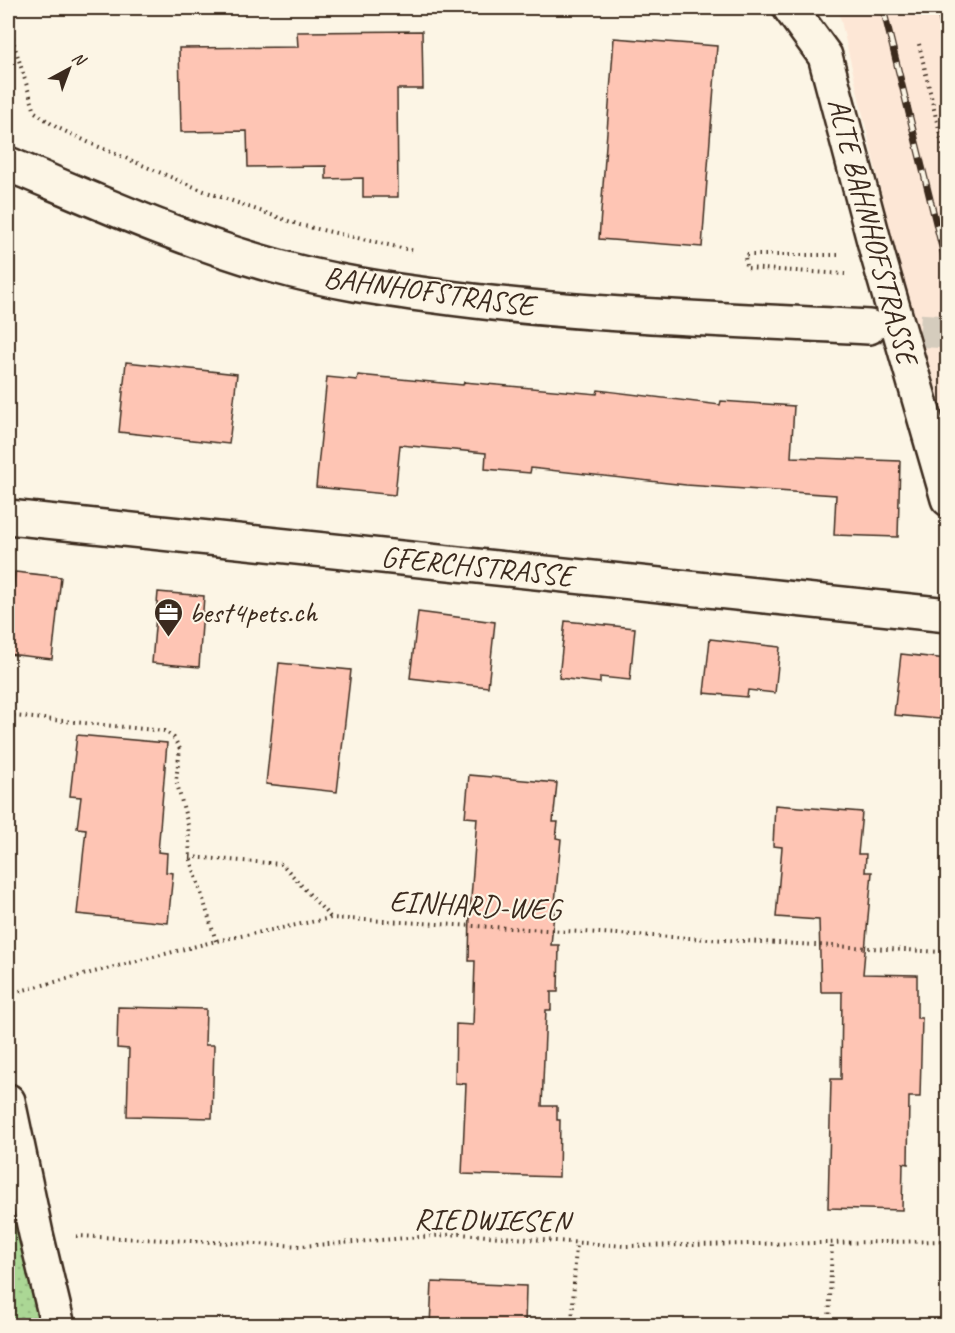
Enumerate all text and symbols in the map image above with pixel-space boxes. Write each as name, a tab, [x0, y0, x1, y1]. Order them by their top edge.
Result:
north arrow	[39, 39, 99, 99]
text: N	[68, 48, 91, 71]
street label: ALTE BAHNHOFSTRASSE	[819, 94, 928, 372]
street label: BAHNHOFSTRASSE	[322, 257, 540, 325]
street label: GFERCHSTRASSE	[379, 537, 578, 595]
place label: best4pets.ch	[189, 593, 318, 631]
office icon: best4pets.ch	[152, 596, 184, 638]
street label: EINHARD-WEG	[388, 882, 565, 929]
street label: RIEDWIESEN	[414, 1200, 574, 1240]

